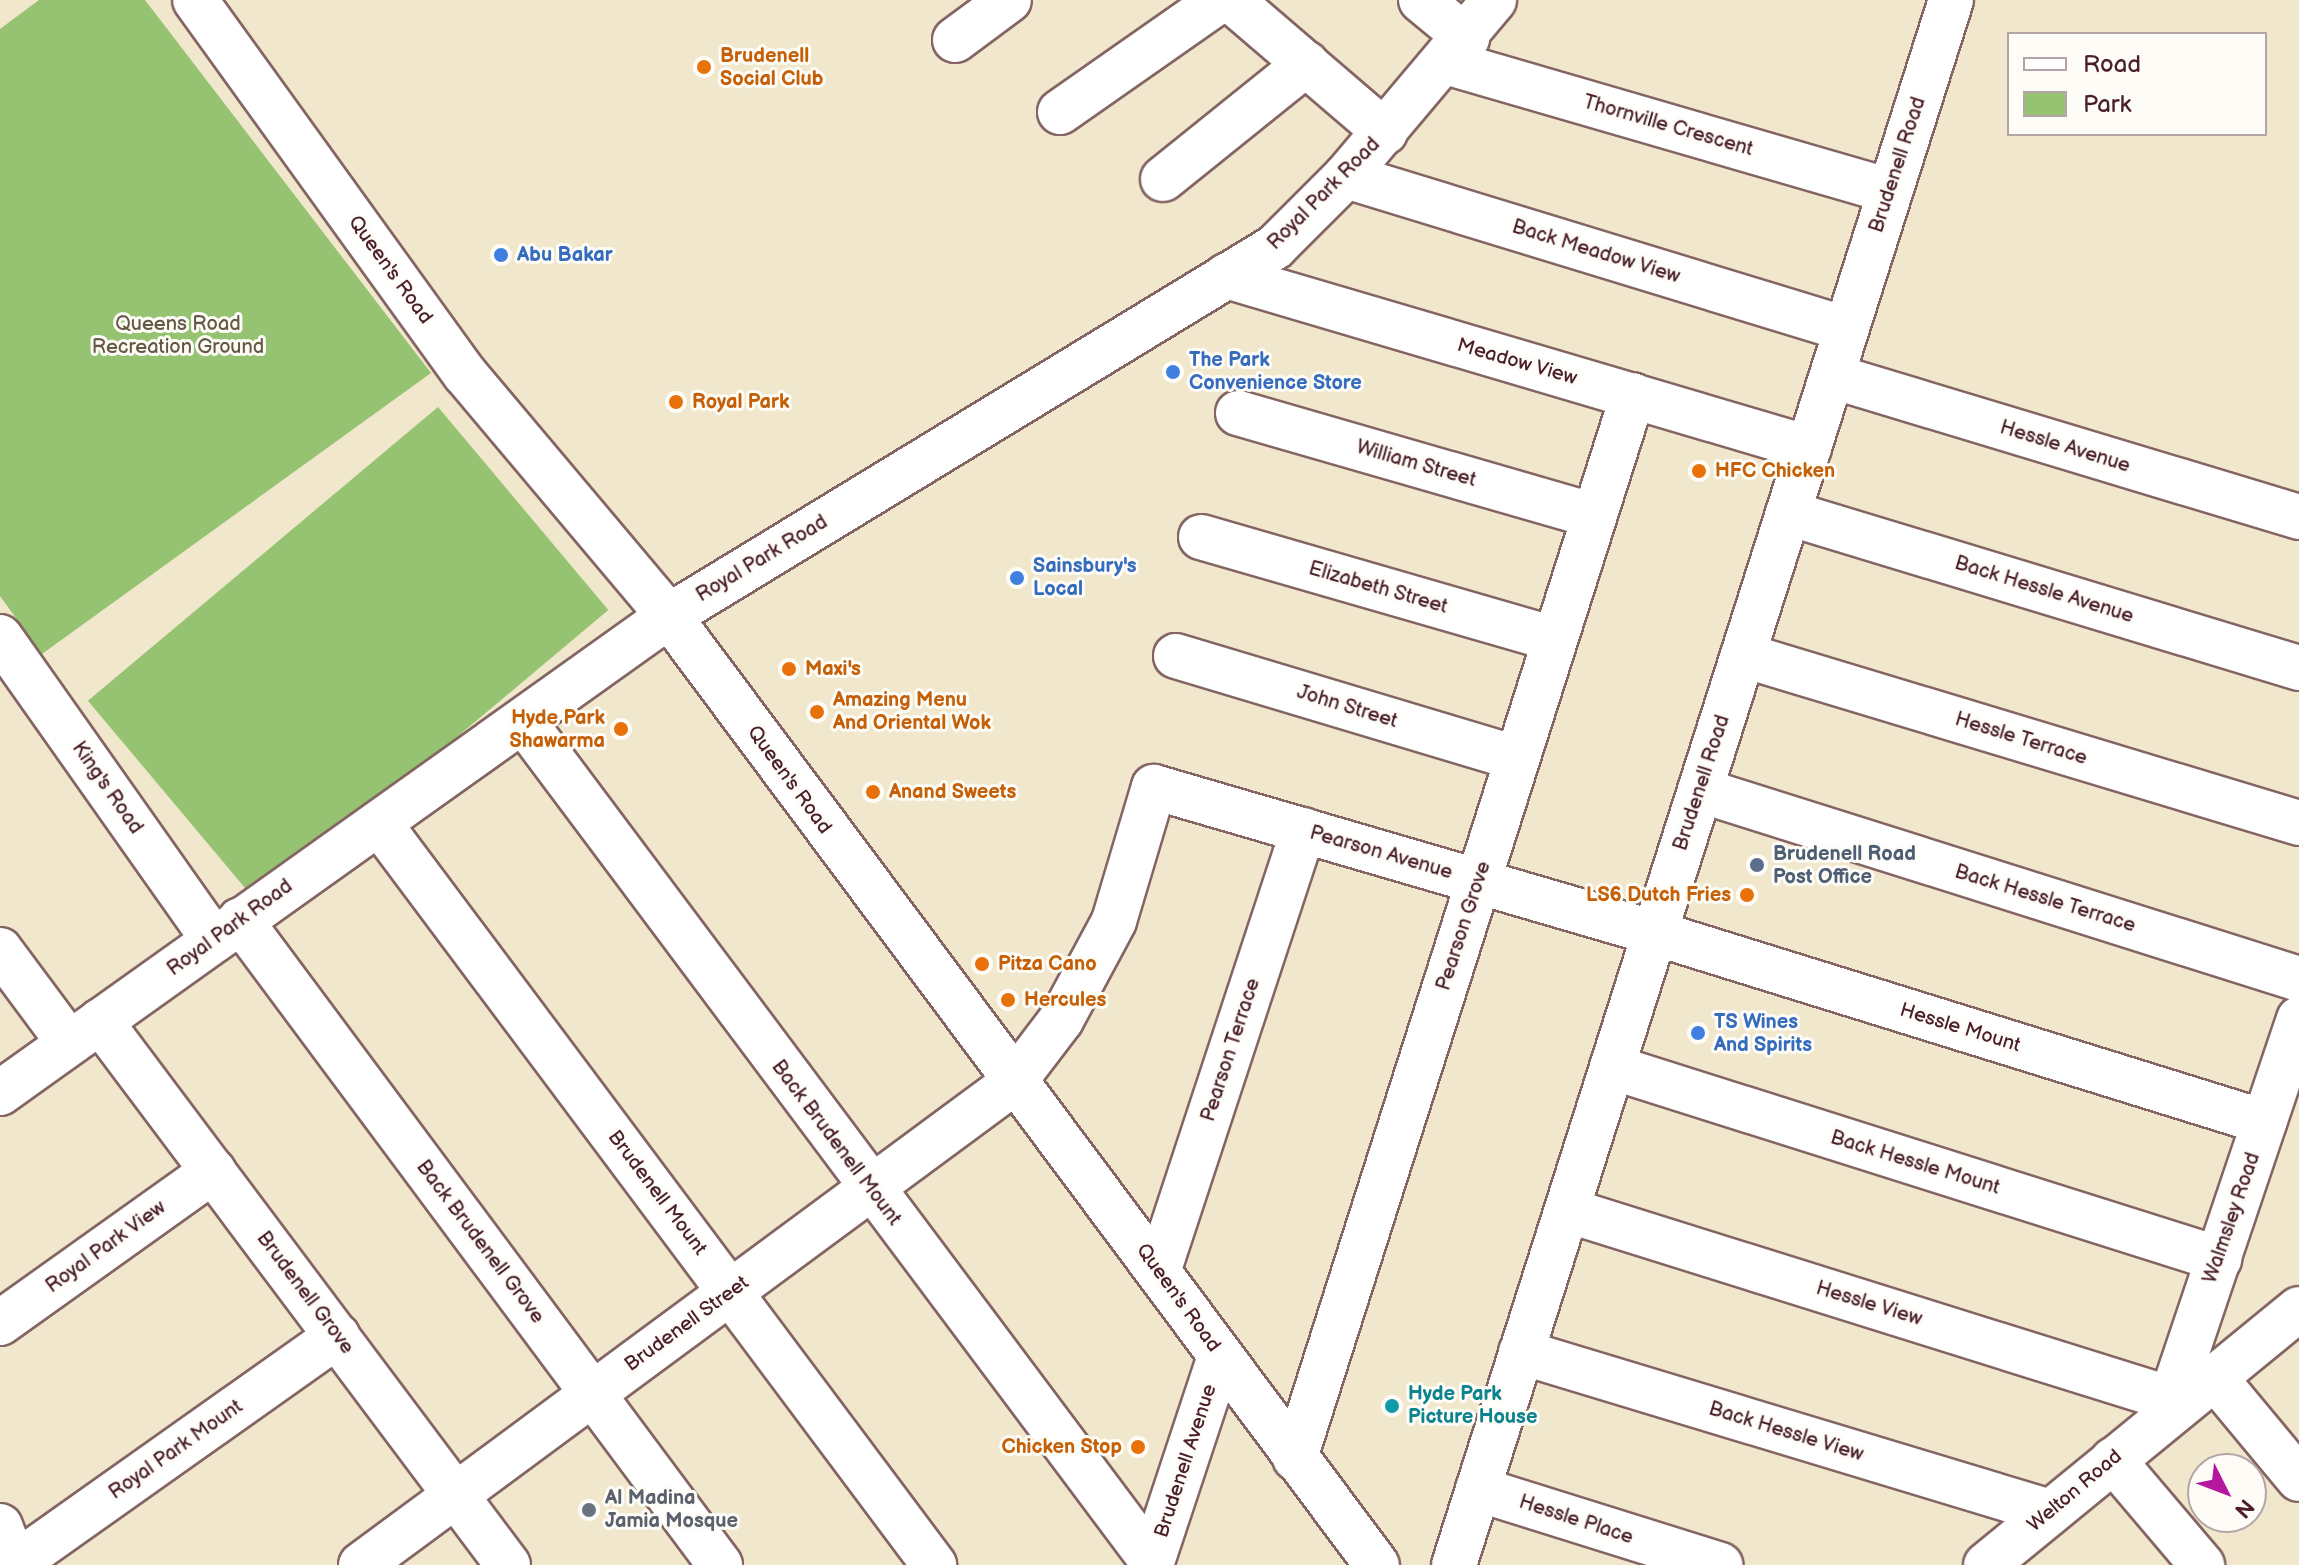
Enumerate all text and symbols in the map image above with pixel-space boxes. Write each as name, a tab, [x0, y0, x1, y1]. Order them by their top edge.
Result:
legend	[2007, 32, 2267, 136]
place label: Brudenell Social Club	[720, 44, 823, 91]
text: Road	[2083, 50, 2141, 79]
marker: Brudenell Social Club	[695, 58, 713, 76]
street label: Thornville Crescent	[1580, 90, 1756, 162]
text: Park	[2083, 90, 2131, 119]
street label: Brudenell Road	[1865, 94, 1931, 236]
street label: Royal Park Road	[1263, 133, 1385, 255]
street label: Queen's Road	[343, 211, 437, 329]
street label: Back Meadow View	[1509, 215, 1683, 289]
place label: Abu Bakar	[517, 243, 613, 267]
marker: Abu Bakar	[492, 246, 510, 264]
park label: Queens Road Recreation Ground	[92, 313, 264, 360]
street label: Meadow View	[1454, 333, 1580, 391]
place label: The Park Convenience Store	[1189, 348, 1362, 395]
marker: The Park Convenience Store	[1164, 363, 1182, 381]
place label: Royal Park	[692, 390, 789, 414]
marker: Royal Park	[667, 393, 685, 411]
street label: Hessle Avenue	[1997, 416, 2133, 478]
street label: William Street	[1353, 435, 1479, 493]
place label: HFC Chicken	[1715, 459, 1835, 483]
marker: HFC Chicken	[1690, 462, 1708, 480]
street label: Royal Park Road	[692, 510, 832, 608]
street label: Back Hessle Avenue	[1952, 551, 2136, 629]
place label: Sainsbury's Local	[1033, 554, 1137, 601]
street label: Elizabeth Street	[1306, 557, 1450, 619]
marker: Sainsbury's Local	[1008, 569, 1026, 587]
place label: Maxi's	[805, 657, 861, 681]
marker: Maxi's	[780, 660, 798, 678]
street label: John Street	[1294, 680, 1400, 734]
place label: Amazing Menu And Oriental Wok	[833, 688, 991, 735]
marker: Amazing Menu And Oriental Wok	[808, 703, 826, 721]
place label: Hyde Park Shawarma	[510, 706, 605, 753]
street label: Hessle Terrace	[1952, 707, 2090, 771]
street label: Brudenell Road	[1669, 712, 1735, 854]
marker: Hyde Park Shawarma	[612, 720, 630, 738]
street label: Queen's Road	[742, 721, 836, 839]
street label: King's Road	[66, 737, 148, 839]
place label: Anand Sweets	[889, 780, 1016, 804]
marker: Anand Sweets	[864, 783, 882, 801]
street label: Pearson Avenue	[1307, 821, 1455, 885]
place label: Brudenell Road Post Office	[1773, 842, 1916, 889]
marker: Brudenell Road Post Office	[1748, 856, 1766, 874]
street label: Pearson Grove	[1432, 858, 1496, 994]
street label: Back Hessle Terrace	[1951, 860, 2139, 938]
street label: Royal Park Road	[163, 875, 297, 981]
place label: LS6 Dutch Fries	[1586, 883, 1731, 907]
marker: LS6 Dutch Fries	[1738, 886, 1756, 904]
place label: Pitza Cano	[998, 952, 1097, 976]
marker: Pitza Cano	[973, 955, 991, 973]
street label: Pearson Terrace	[1196, 975, 1266, 1125]
place label: Hercules	[1024, 988, 1106, 1012]
marker: Hercules	[999, 991, 1017, 1009]
street label: Hessle Mount	[1897, 998, 2023, 1058]
place label: TS Wines And Spirits	[1714, 1010, 1812, 1057]
marker: TS Wines And Spirits	[1689, 1024, 1707, 1042]
street label: Back Brudenell Mount	[766, 1056, 906, 1230]
street label: Brudenell Mount	[602, 1126, 712, 1260]
street label: Back Hessle Mount	[1827, 1126, 2003, 1200]
street label: Walmsley Road	[2198, 1149, 2266, 1287]
street label: Back Brudenell Grove	[411, 1156, 549, 1328]
street label: Royal Park View	[41, 1195, 171, 1299]
street label: Brudenell Grove	[251, 1227, 359, 1359]
street label: Queen's Road	[1131, 1239, 1225, 1357]
street label: Brudenell Street	[620, 1271, 754, 1377]
street label: Hessle View	[1813, 1276, 1925, 1332]
street label: Brudenell Avenue	[1150, 1381, 1222, 1541]
place label: Hyde Park Picture House	[1408, 1382, 1537, 1429]
street label: Royal Park Mount	[105, 1395, 247, 1505]
marker: Hyde Park Picture House	[1383, 1397, 1401, 1415]
street label: Back Hessle View	[1705, 1397, 1867, 1467]
place label: Chicken Stop	[1002, 1435, 1122, 1459]
marker: Chicken Stop	[1129, 1438, 1147, 1456]
street label: Welton Road	[2023, 1445, 2127, 1537]
north arrow	[2187, 1453, 2267, 1533]
place label: Al Madina Jamia Mosque	[605, 1486, 738, 1533]
street label: Hessle Place	[1516, 1490, 1636, 1550]
text: N	[2228, 1493, 2259, 1523]
marker: Al Madina Jamia Mosque	[580, 1501, 598, 1519]

